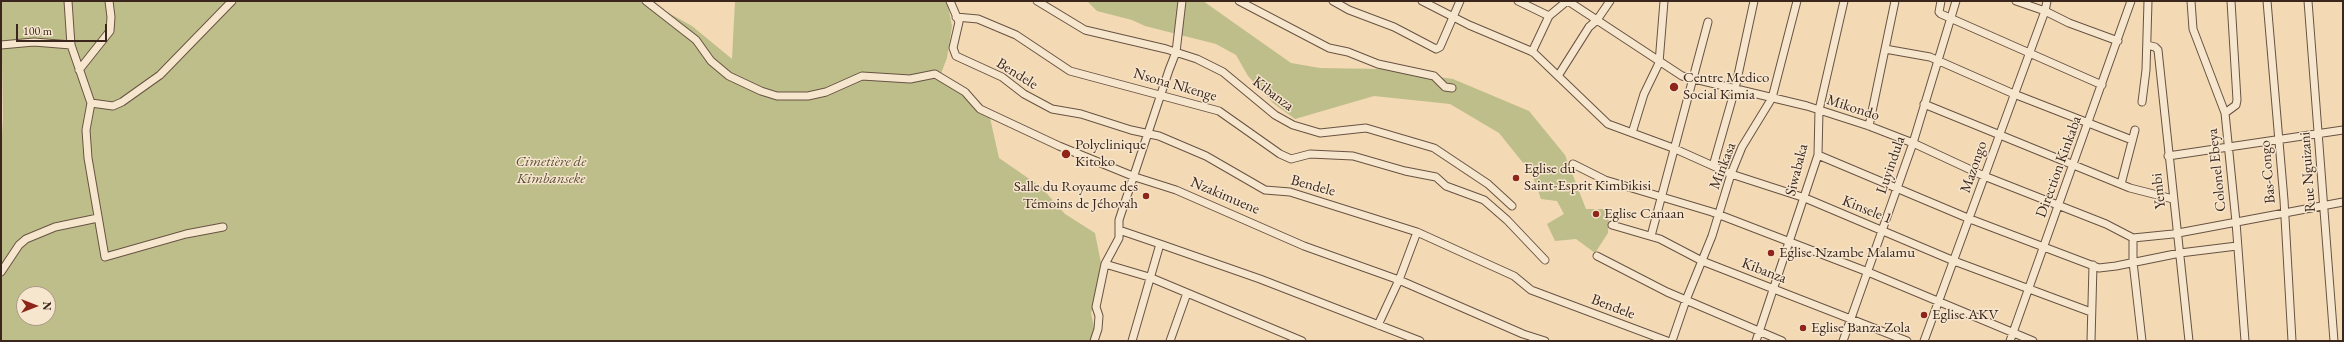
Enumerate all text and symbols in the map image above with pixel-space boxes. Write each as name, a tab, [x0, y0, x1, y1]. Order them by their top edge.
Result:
scale bar	[18, 16, 109, 42]
text: 100 m	[23, 23, 52, 39]
street label: Bendele	[993, 54, 1041, 94]
street label: Nsona Nkenge	[1131, 64, 1219, 106]
place label: Centre Medico Social Kimia	[1683, 69, 1769, 104]
street label: Kibanza	[1249, 73, 1297, 115]
marker: Centre Medico Social Kimia	[1668, 81, 1680, 93]
street label: Mikondo	[1824, 91, 1882, 125]
street label: Direction Kinkaba	[2032, 114, 2086, 220]
street label: Colonel Ebeya	[2204, 127, 2230, 213]
street label: Rue Nguizani	[2296, 131, 2320, 213]
street label: Luyindula	[1873, 134, 1909, 196]
place label: Polyclinique Kitoko	[1075, 136, 1146, 171]
street label: Mazongo	[1957, 139, 1991, 195]
street label: Bas-Congo	[2256, 139, 2280, 205]
street label: Minkasa	[1706, 140, 1740, 192]
street label: Siwabaka	[1782, 142, 1812, 198]
marker: Polyclinique Kitoko	[1060, 148, 1072, 160]
park label: Cimetière de Kimbanseke	[516, 153, 586, 188]
place label: Eglise du Saint-Esprit Kimbikisi	[1524, 160, 1651, 195]
street label: Bendele	[1289, 171, 1337, 201]
street label: Yembi	[2148, 172, 2170, 210]
street label: Nzakimuene	[1188, 173, 1262, 219]
marker: Eglise du Saint-Esprit Kimbikisi	[1511, 173, 1521, 183]
place label: Salle du Royaume des Témoins de Jéhovah	[1014, 178, 1138, 213]
marker: Salle du Royaume des Témoins de Jéhovah	[1141, 191, 1151, 201]
street label: Kinsele 1	[1839, 192, 1895, 228]
place label: Eglise Canaan	[1604, 205, 1684, 223]
marker: Eglise Canaan	[1591, 209, 1601, 219]
place label: Eglise Nzambe Malamu	[1779, 244, 1915, 262]
marker: Eglise Nzambe Malamu	[1766, 248, 1776, 258]
street label: Kibanza	[1739, 254, 1789, 288]
north arrow	[16, 286, 56, 326]
street label: Bendele	[1589, 290, 1637, 324]
text: N	[40, 302, 54, 310]
place label: Eglise AKV	[1932, 306, 1999, 324]
marker: Eglise AKV	[1919, 310, 1929, 320]
place label: Eglise Banza Zola	[1811, 319, 1910, 337]
marker: Eglise Banza Zola	[1798, 323, 1808, 333]

